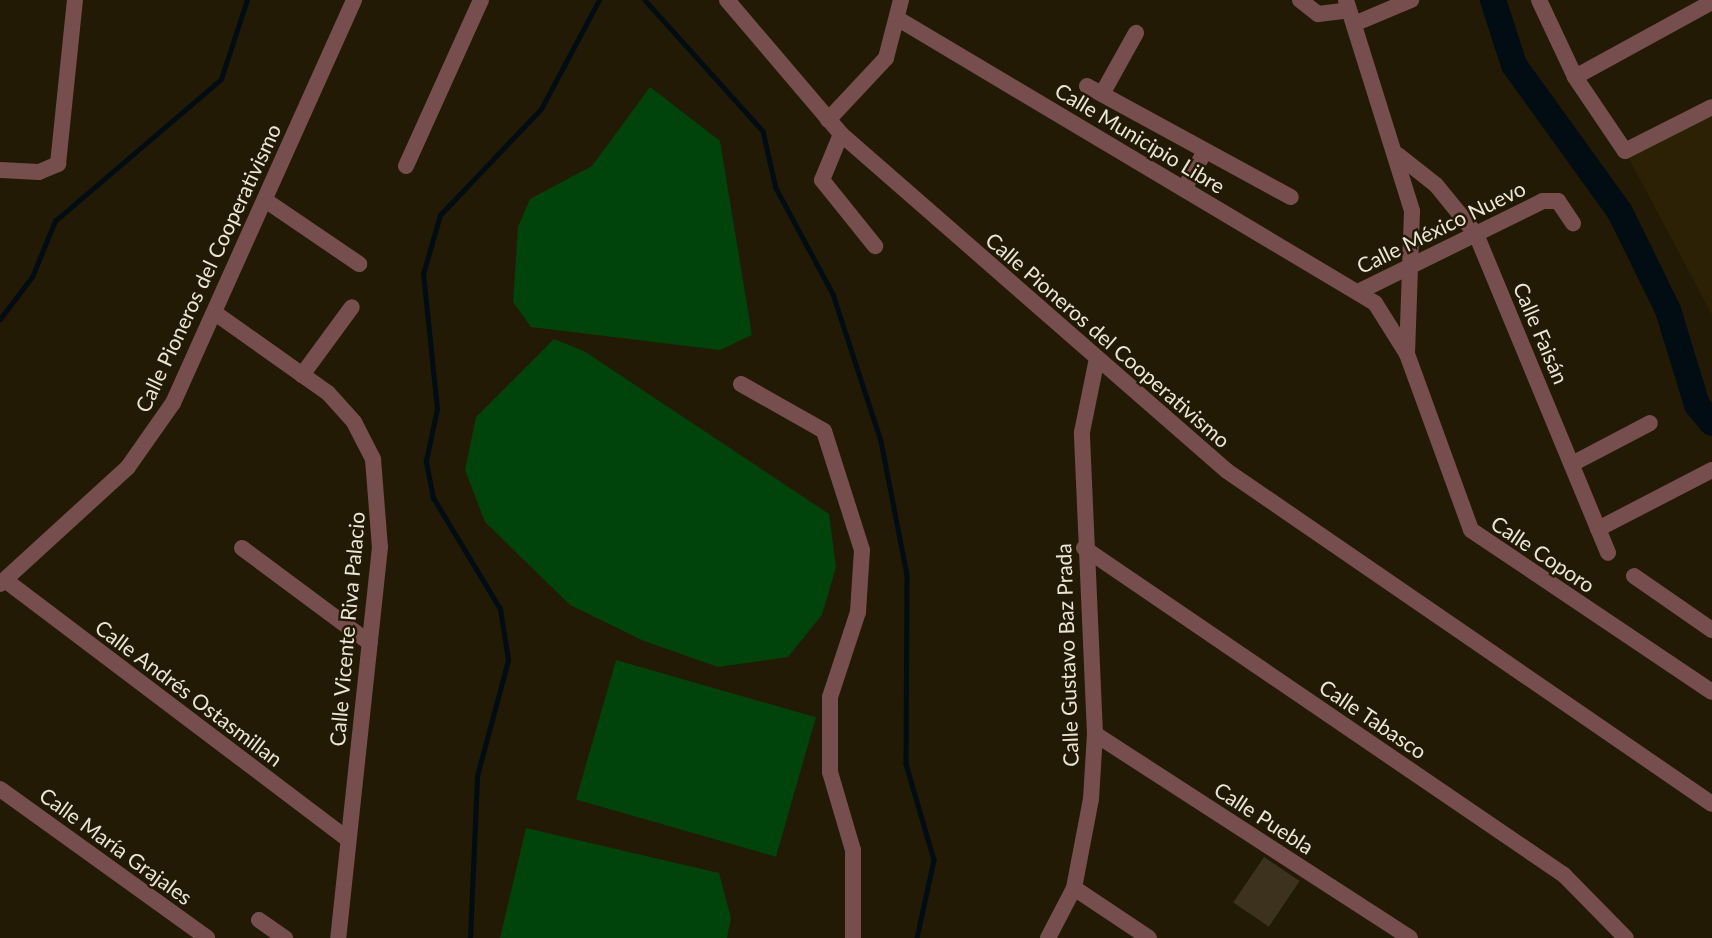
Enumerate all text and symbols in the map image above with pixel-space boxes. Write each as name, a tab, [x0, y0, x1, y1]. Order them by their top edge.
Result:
street label: Calle Municipio Libre	[1051, 77, 1229, 199]
street label: Calle Pioneros del Cooperativismo	[130, 120, 286, 416]
street label: Calle México Nuevo	[1353, 175, 1529, 279]
street label: Calle Pioneros del Cooperativismo	[981, 227, 1235, 453]
street label: Calle Faisán	[1508, 278, 1574, 388]
street label: Calle Vicente Riva Palacio	[324, 510, 370, 748]
street label: Calle Coporo	[1486, 510, 1600, 598]
street label: Calle Gustavo Baz Prada	[1051, 543, 1083, 767]
street label: Calle Andrés Ostasmillan	[90, 614, 288, 772]
street label: Calle Tabasco	[1314, 674, 1432, 764]
street label: Calle Puebla	[1210, 777, 1318, 859]
street label: Calle María Grajales	[35, 782, 197, 910]

